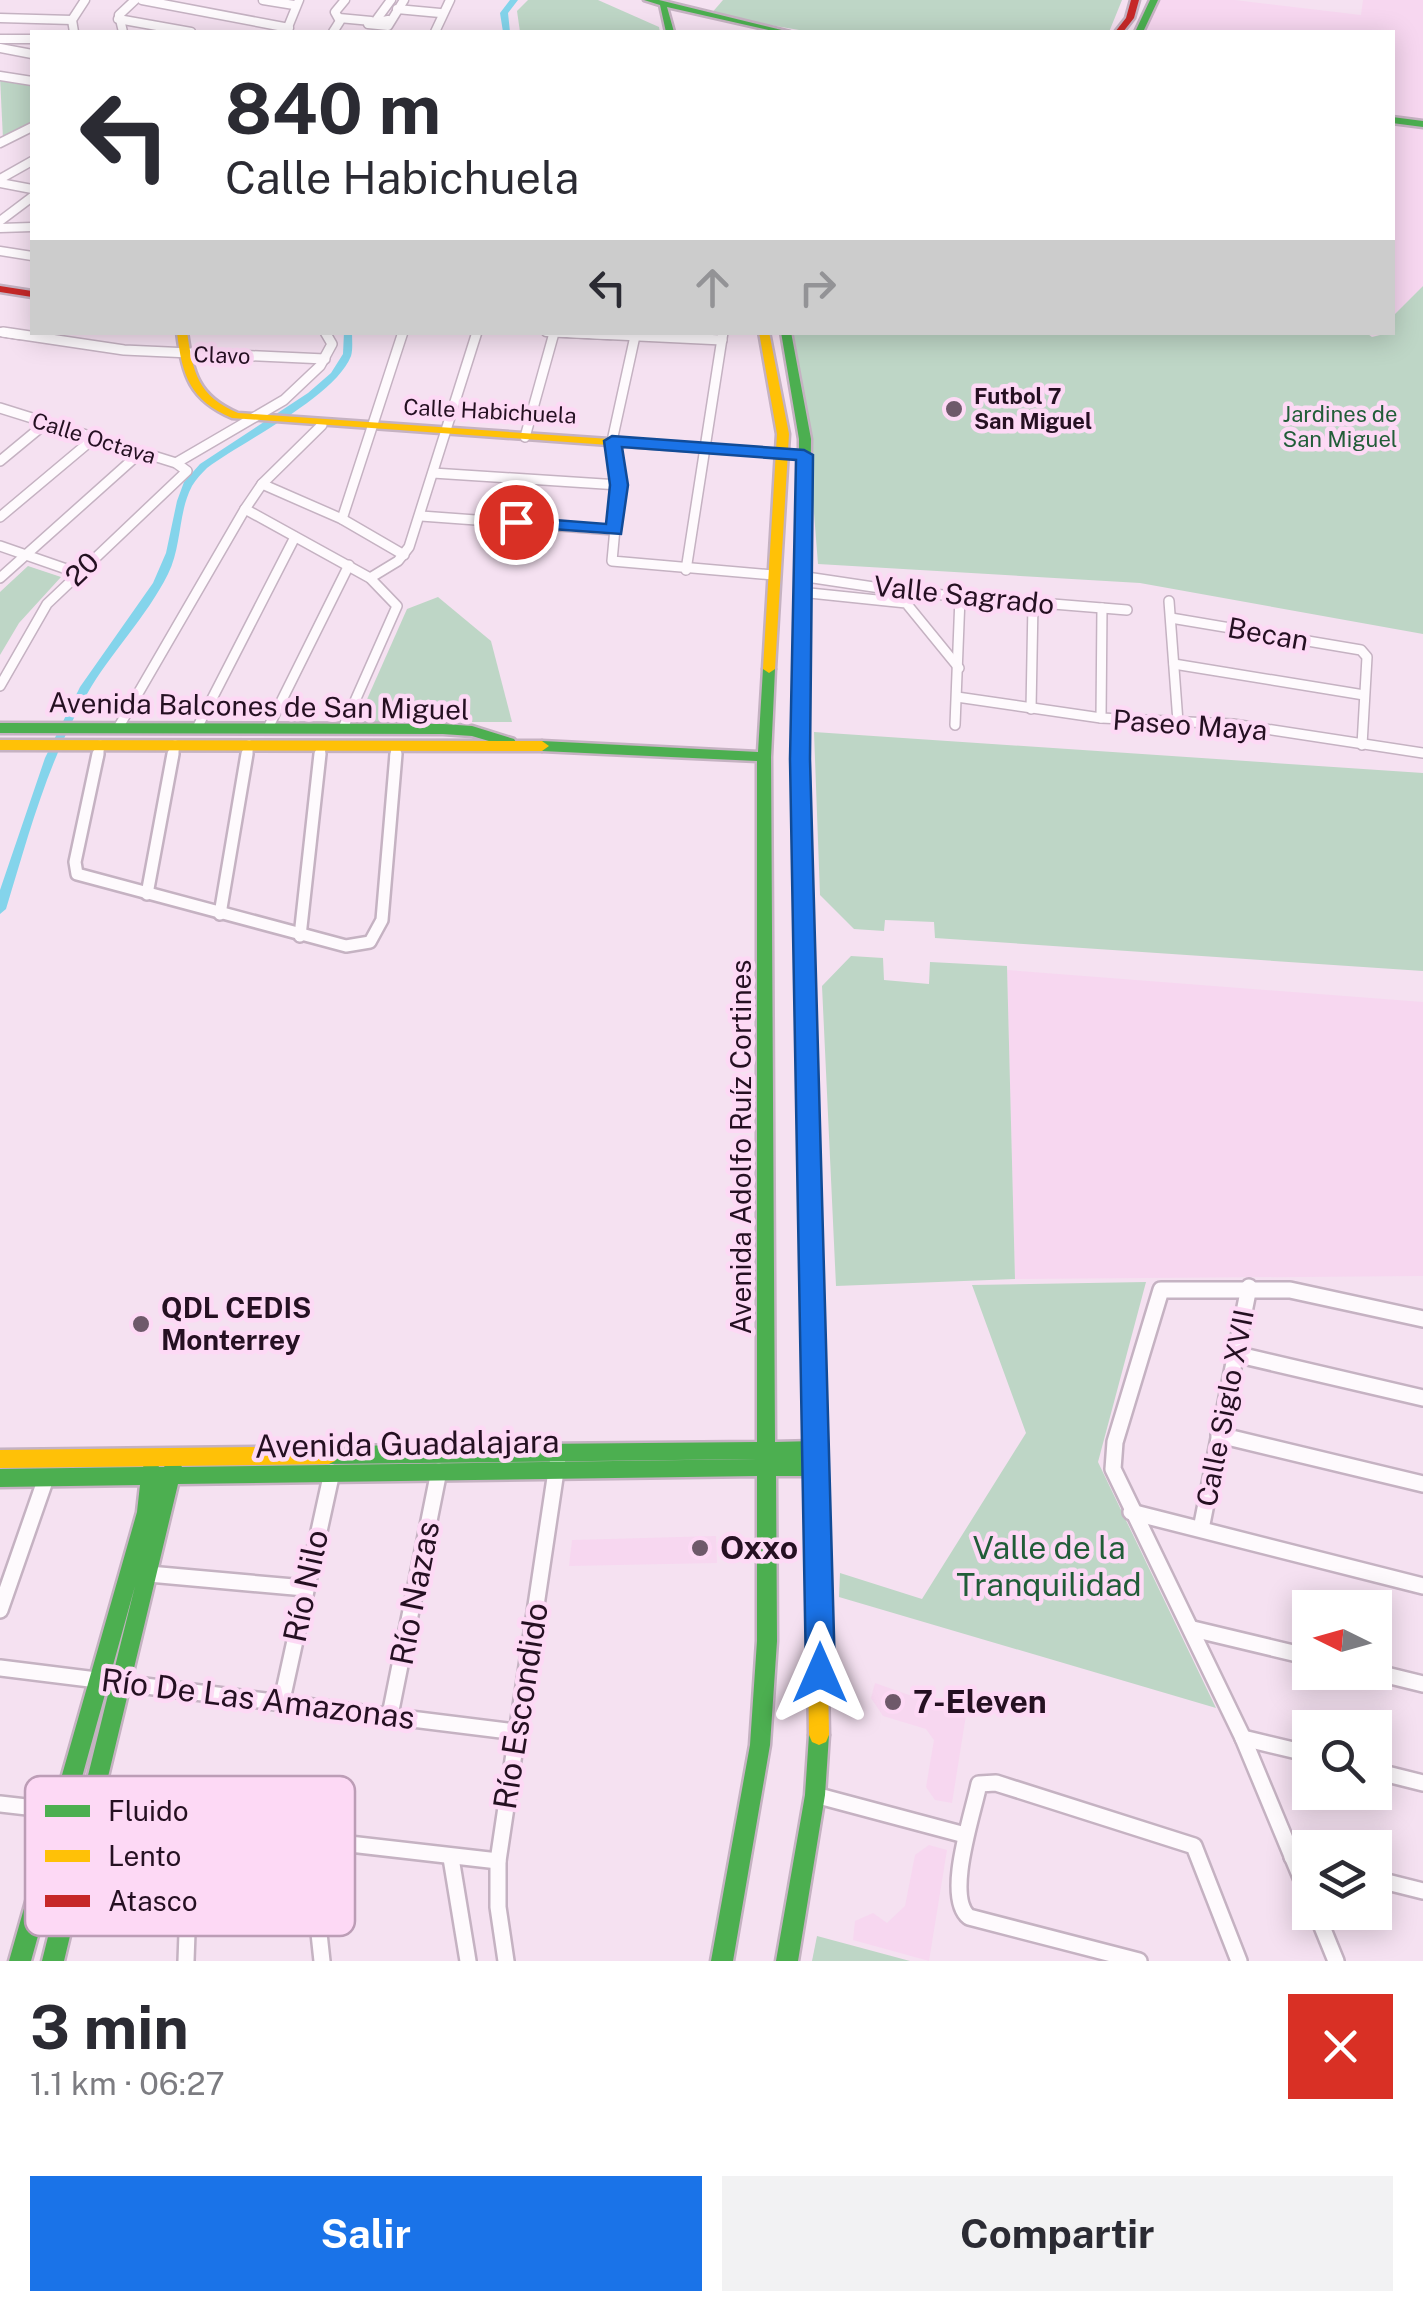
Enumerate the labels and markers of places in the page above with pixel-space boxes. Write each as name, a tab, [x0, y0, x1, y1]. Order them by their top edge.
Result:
place label: Futbol 7 San Miguel	[974, 383, 1092, 434]
marker: Futbol 7 San Miguel	[943, 398, 965, 420]
pin	[474, 480, 559, 565]
place label: QDL CEDIS Monterrey	[161, 1291, 311, 1356]
marker: QDL CEDIS Monterrey	[130, 1313, 152, 1335]
place label: Oxxo	[720, 1529, 798, 1566]
marker: Oxxo	[689, 1537, 711, 1559]
place label: 7-Eleven	[913, 1683, 1047, 1720]
marker: 7-Eleven	[882, 1691, 904, 1713]

